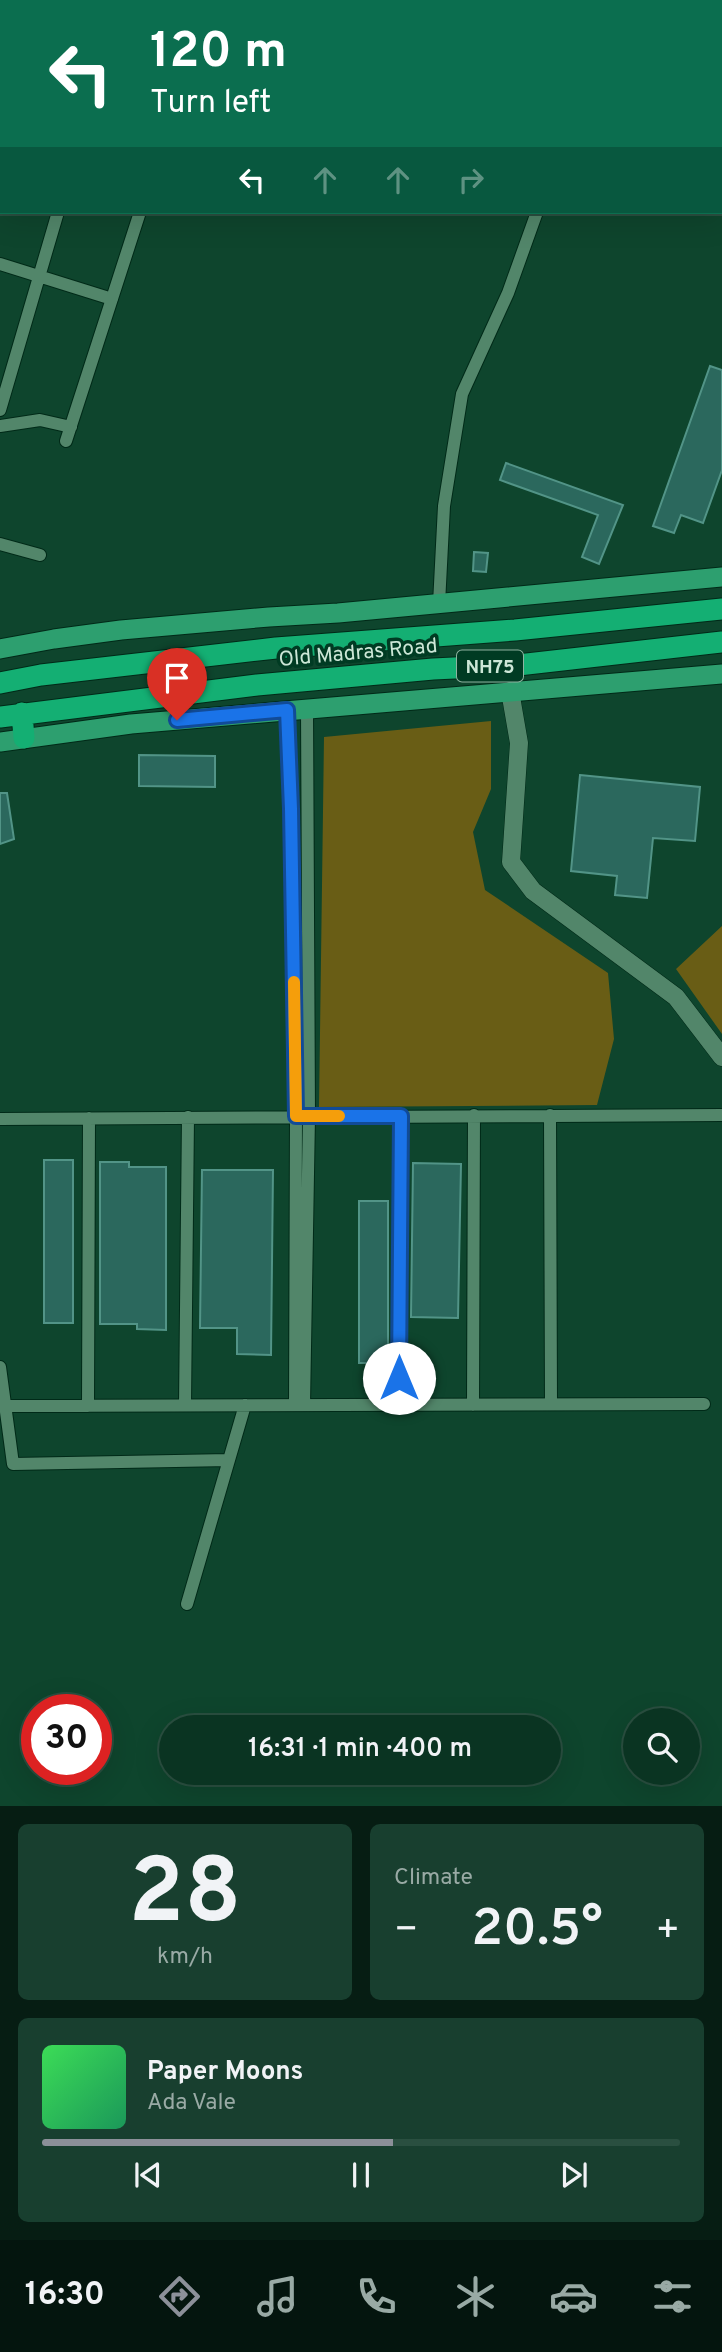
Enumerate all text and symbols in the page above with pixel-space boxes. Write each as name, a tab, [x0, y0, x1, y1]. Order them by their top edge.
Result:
text: 120 m	[150, 23, 287, 85]
icon: left	[35, 28, 126, 119]
text: Turn left	[150, 84, 271, 124]
icon: left	[233, 161, 271, 199]
icon: ahead	[306, 161, 344, 199]
icon: ahead	[379, 161, 417, 199]
icon: right	[452, 161, 490, 199]
street label: Old Madras Road	[278, 633, 439, 674]
pin	[147, 648, 207, 720]
road number: NH75	[457, 650, 523, 681]
icon: arrive	[158, 659, 196, 697]
position arrow	[362, 1341, 436, 1415]
speed limit sign: 30	[21, 1694, 112, 1785]
map controls	[623, 1708, 700, 1785]
button: search	[623, 1708, 700, 1785]
text: 16:31 · 1 min · 400 m	[248, 1733, 472, 1766]
text: 28	[129, 1840, 241, 1955]
text: Climate	[394, 1864, 473, 1893]
text: 20.5°	[471, 1898, 603, 1964]
text: −	[394, 1907, 419, 1956]
text: +	[655, 1907, 680, 1956]
text: km/h	[157, 1943, 213, 1972]
text: Paper Moons	[147, 2056, 303, 2089]
text: Ada Vale	[147, 2089, 236, 2118]
icon: previous	[129, 2156, 167, 2194]
icon: pause	[342, 2156, 380, 2194]
icon: next	[555, 2156, 593, 2194]
icon: directions	[155, 2272, 204, 2321]
icon: music	[253, 2272, 302, 2321]
icon: phone	[352, 2272, 401, 2321]
icon: climate	[451, 2272, 500, 2321]
icon: car	[549, 2272, 598, 2321]
icon: filters	[648, 2272, 697, 2321]
text: 16:30	[25, 2276, 105, 2316]

